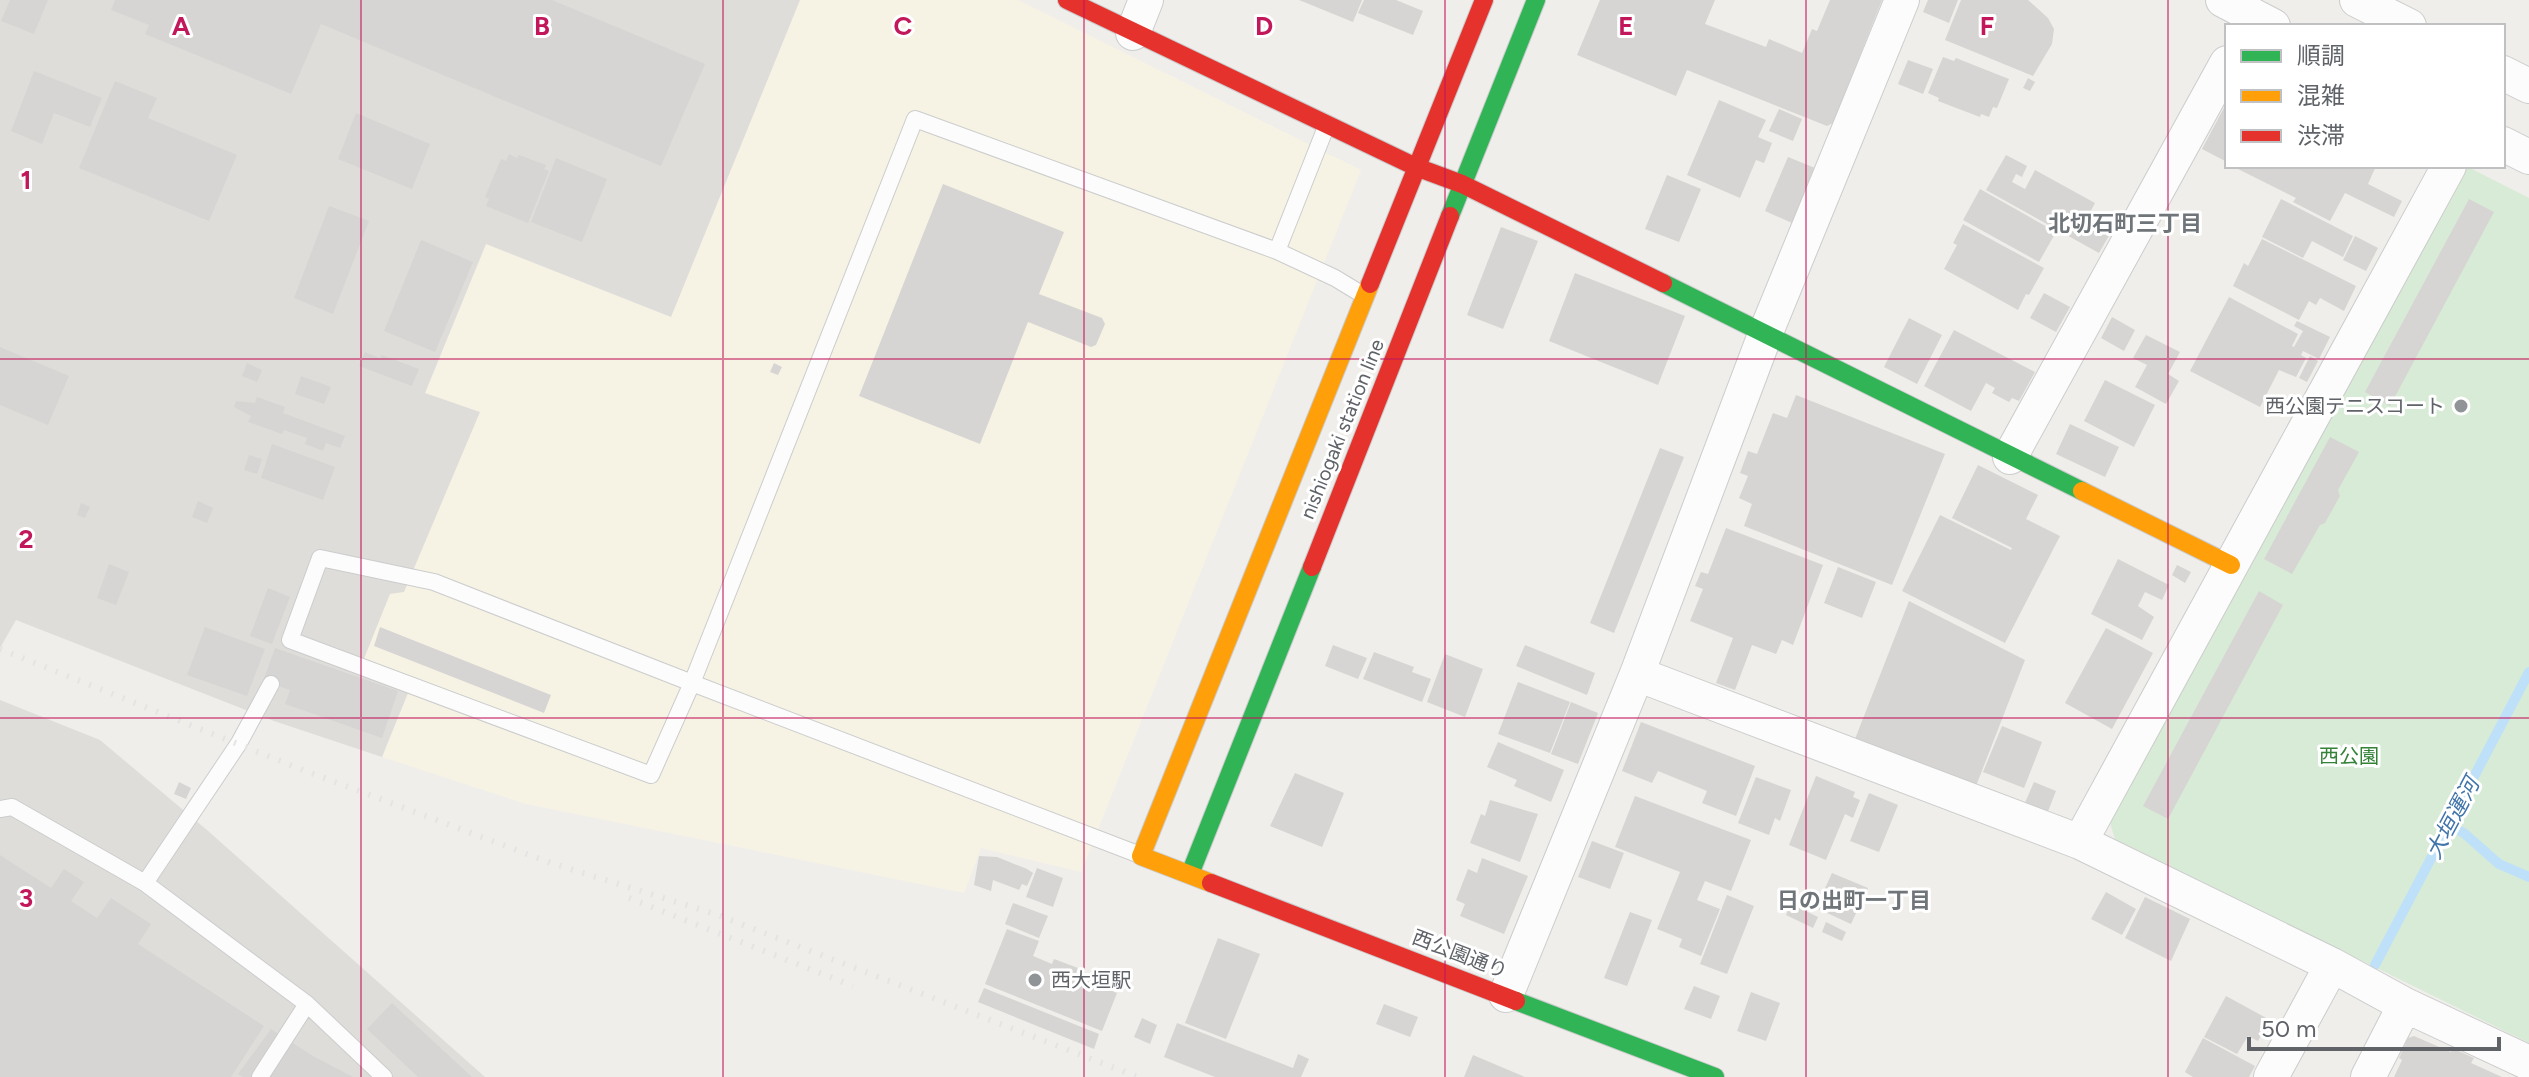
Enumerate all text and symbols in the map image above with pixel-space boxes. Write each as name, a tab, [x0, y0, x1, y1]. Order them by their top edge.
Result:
text: A	[172, 10, 191, 42]
text: B	[534, 10, 550, 42]
text: C	[894, 10, 913, 42]
text: D	[1255, 10, 1273, 42]
text: E	[1618, 10, 1634, 42]
text: F	[1980, 10, 1994, 42]
legend	[2225, 24, 2505, 168]
text: 順調	[2297, 41, 2345, 70]
text: 混雑	[2297, 81, 2345, 110]
text: 渋滞	[2297, 121, 2345, 150]
text: 1	[21, 164, 31, 196]
district label: 北切石町三丁目	[2048, 210, 2202, 237]
street label: nishiogaki station line	[1295, 336, 1389, 522]
place label: 西公園テニスコート	[2265, 394, 2445, 418]
marker: 西公園テニスコート	[2452, 397, 2470, 415]
text: 2	[18, 523, 34, 555]
park label: 西公園	[2319, 744, 2379, 768]
water label: 大垣運河	[2420, 770, 2487, 863]
text: 3	[19, 882, 33, 914]
district label: 日の出町一丁目	[1777, 887, 1931, 914]
street label: 西公園通り	[1409, 925, 1511, 983]
place label: 西大垣駅	[1051, 968, 1131, 992]
marker: 西大垣駅	[1026, 971, 1044, 989]
scale bar	[2249, 1001, 2499, 1051]
text: 50 m	[2261, 1014, 2317, 1043]

